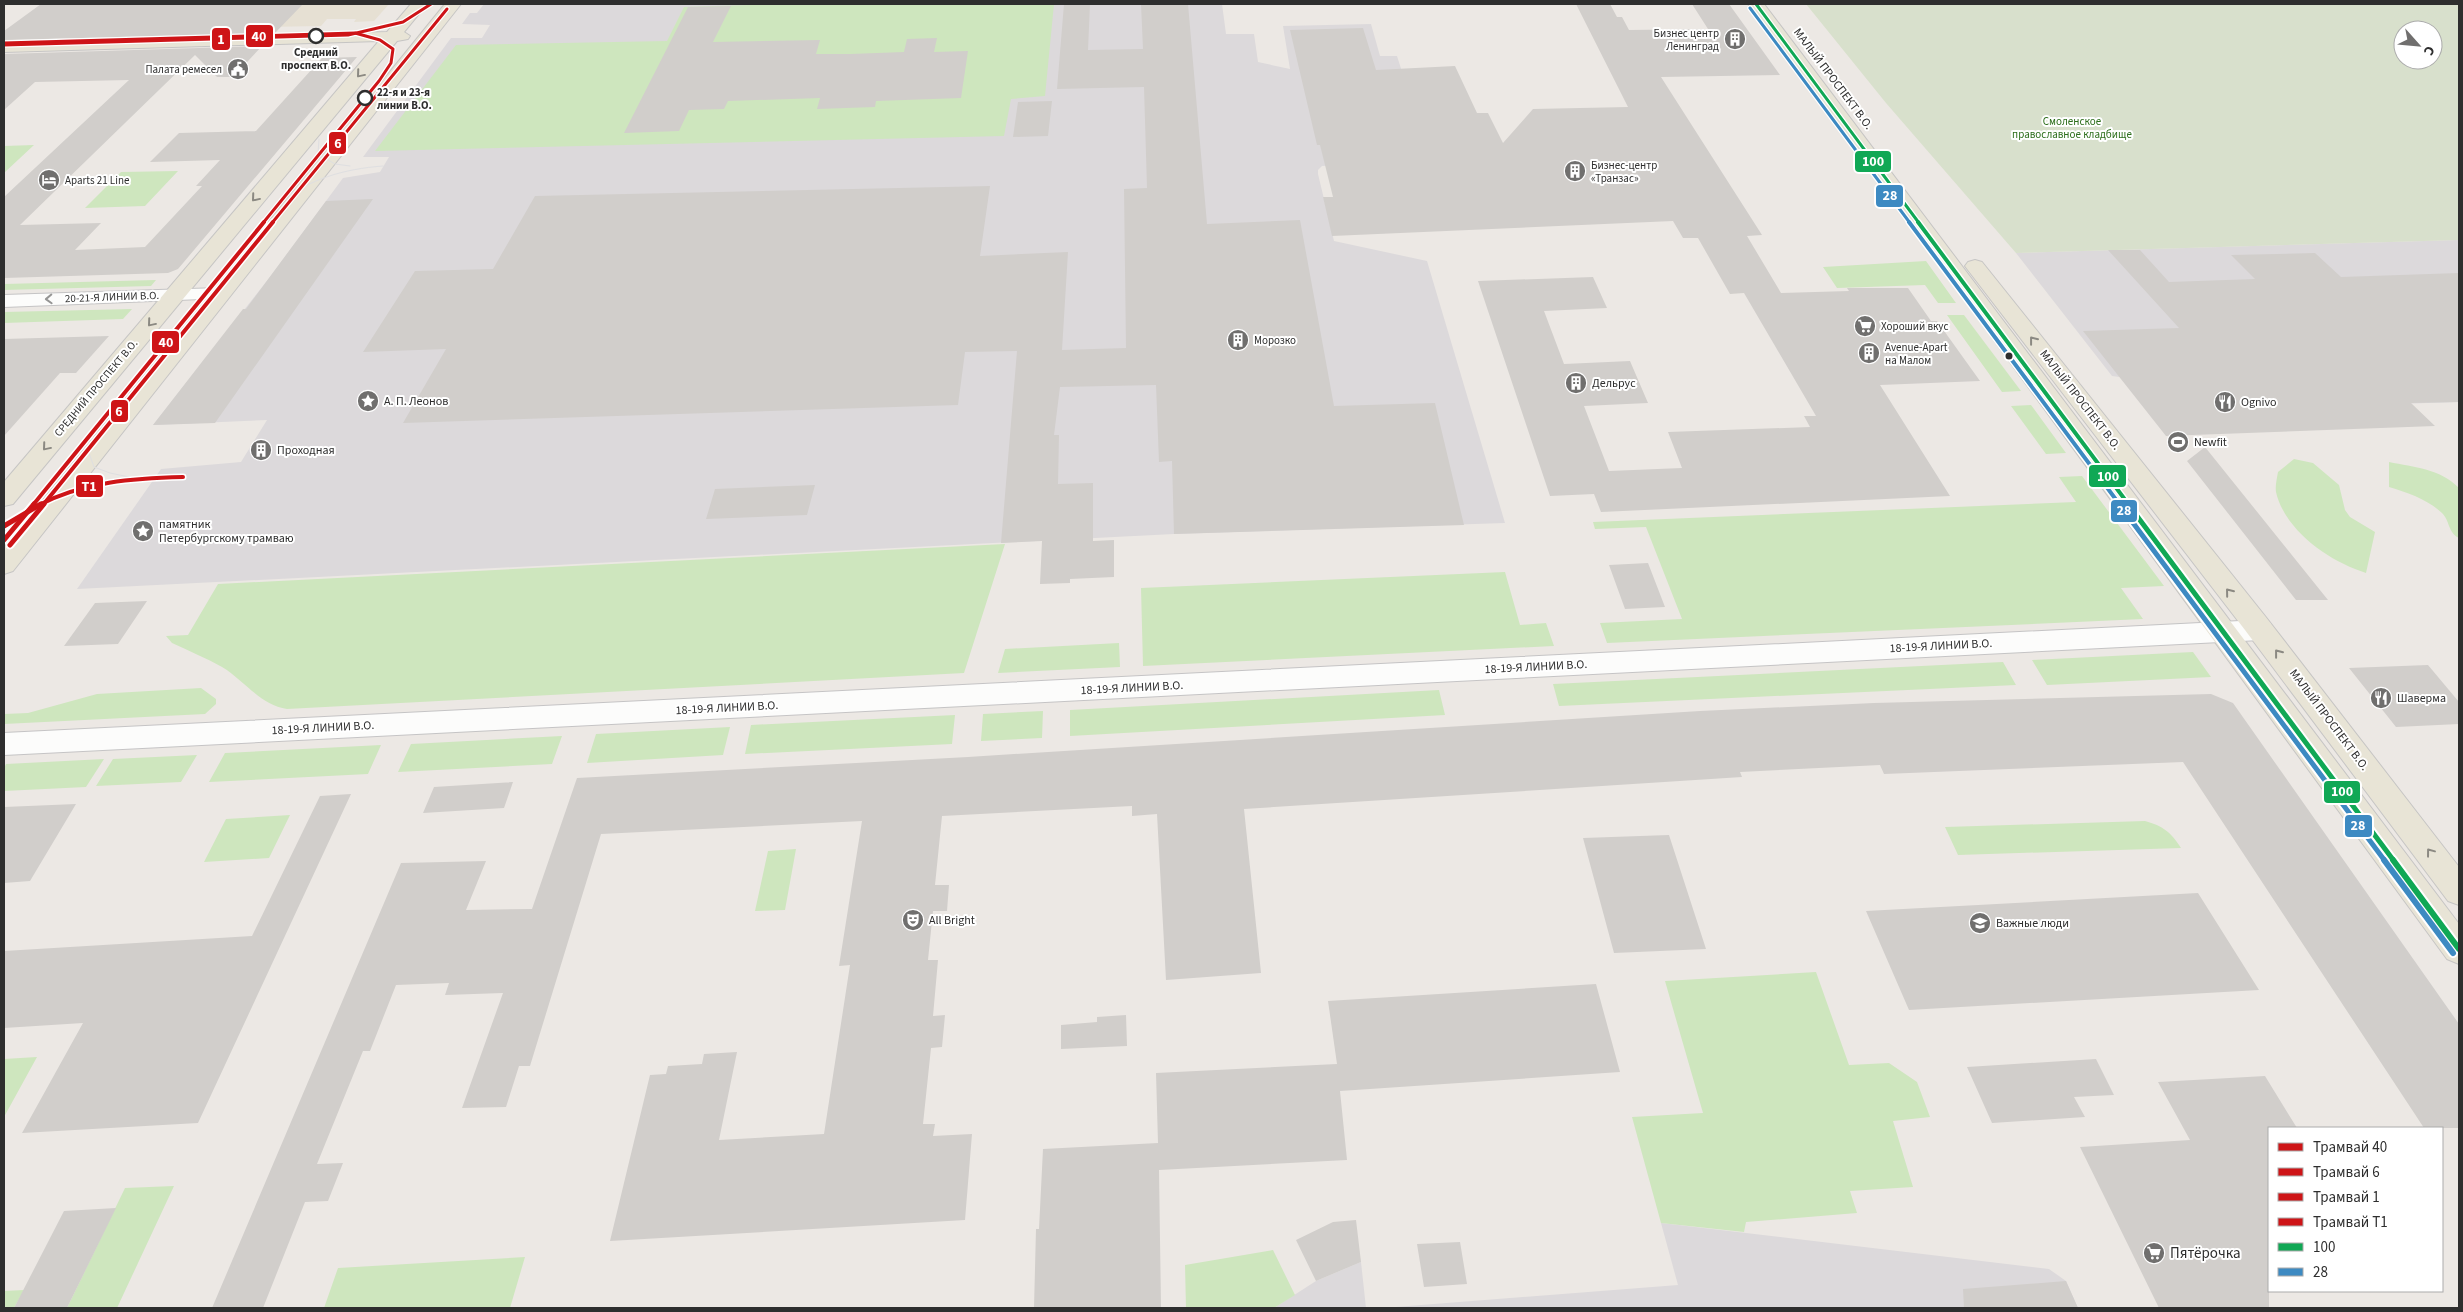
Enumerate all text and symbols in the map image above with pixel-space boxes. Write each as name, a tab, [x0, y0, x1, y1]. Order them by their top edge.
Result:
north arrow	[2393, 20, 2443, 70]
line badge: 40	[245, 24, 274, 48]
street label: МАЛЫЙ ПРОСПЕКТ В.О.	[1789, 25, 1877, 133]
place label: Бизнес центр Ленинград	[1654, 26, 1719, 54]
line badge: 1	[211, 27, 231, 51]
text: 40	[252, 27, 266, 47]
building icon: Бизнес центр Ленинград	[1723, 27, 1747, 51]
marker: Средний проспект В.О.	[308, 28, 324, 44]
text: 1	[217, 30, 225, 50]
text: С	[2418, 42, 2439, 59]
place label: Средний проспект В.О.	[281, 45, 351, 73]
public building icon: Палата ремесел	[226, 57, 250, 81]
place label: Палата ремесел	[145, 62, 222, 77]
one-way arrow	[357, 68, 366, 77]
place label: 22-я и 23-я линии В.О.	[377, 85, 432, 113]
marker: 22-я и 23-я линии В.О.	[357, 90, 373, 106]
park label: Смоленское православное кладбище	[2012, 114, 2132, 142]
line badge: 6	[328, 131, 347, 155]
text: 6	[334, 134, 342, 154]
line badge: 100	[1854, 150, 1892, 173]
text: 100	[1862, 152, 1884, 172]
place label: Бизнес-центр «Транзас»	[1591, 158, 1657, 186]
building icon: Бизнес-центр «Транзас»	[1563, 159, 1587, 183]
hotel icon: Aparts 21 Line	[37, 168, 61, 192]
place label: Aparts 21 Line	[65, 173, 130, 188]
line badge: 28	[1875, 184, 1904, 208]
text: 28	[1883, 186, 1897, 206]
one-way arrow	[252, 193, 261, 202]
street label: 20-21-Я ЛИНИИ В.О.	[65, 288, 160, 306]
one-way arrow	[44, 294, 52, 304]
supermarket icon: Хороший вкус	[1853, 314, 1877, 338]
one-way arrow	[148, 317, 157, 326]
place label: Хороший вкус	[1881, 319, 1948, 334]
building icon: Морозко	[1226, 328, 1250, 352]
line badge: 40	[151, 330, 180, 354]
text: 40	[159, 333, 173, 353]
place label: Морозко	[1254, 333, 1296, 348]
street label: СРЕДНИЙ ПРОСПЕКТ В.О.	[51, 336, 141, 440]
one-way arrow	[2029, 336, 2038, 345]
place label: Аvenue-Apart на Малом	[1885, 340, 1948, 368]
building icon: Аvenue-Apart на Малом	[1857, 341, 1881, 365]
street label: МАЛЫЙ ПРОСПЕКТ В.О.	[2035, 346, 2125, 454]
unlabelled marker	[2004, 351, 2014, 361]
building icon: Дельрус	[1564, 371, 1588, 395]
place label: Дельрус	[1592, 375, 1636, 392]
place icon: А. П. Леонов	[356, 389, 380, 413]
restaurant icon: Ognivo	[2213, 390, 2237, 414]
place label: А. П. Леонов	[384, 393, 448, 410]
place label: Ognivo	[2241, 394, 2277, 411]
line badge: 6	[110, 399, 129, 423]
text: 6	[115, 402, 123, 422]
sports icon: Newfit	[2166, 430, 2190, 454]
place label: Newfit	[2194, 434, 2227, 451]
building icon: Проходная	[249, 438, 273, 462]
one-way arrow	[44, 441, 52, 450]
place label: Проходная	[277, 442, 335, 459]
line badge: 100	[2088, 464, 2127, 488]
text: 100	[2097, 467, 2119, 487]
line badge: Т1	[75, 474, 104, 498]
text: Т1	[81, 477, 97, 497]
line badge: 28	[2110, 499, 2138, 523]
text: 28	[2117, 501, 2131, 521]
place label: памятник Петербургскому трамваю	[159, 516, 294, 547]
place icon: памятник Петербургскому трамваю	[131, 519, 155, 543]
one-way arrow	[2227, 589, 2235, 598]
street label: 18-19-Я ЛИНИИ В.О.	[1889, 635, 1993, 657]
one-way arrow	[2275, 649, 2284, 659]
street label: 18-19-Я ЛИНИИ В.О.	[1484, 656, 1588, 678]
street label: МАЛЫЙ ПРОСПЕКТ В.О.	[2285, 666, 2373, 774]
street label: 18-19-Я ЛИНИИ В.О.	[1080, 677, 1184, 699]
restaurant icon: Шаверма	[2369, 686, 2393, 710]
place label: Шаверма	[2397, 690, 2446, 707]
street label: 18-19-Я ЛИНИИ В.О.	[675, 697, 779, 719]
street label: 18-19-Я ЛИНИИ В.О.	[271, 717, 375, 739]
line badge: 100	[2323, 780, 2361, 804]
text: 100	[2331, 782, 2353, 802]
line badge: 28	[2344, 814, 2373, 838]
text: 28	[2351, 816, 2365, 836]
one-way arrow	[2427, 849, 2435, 858]
theatre icon: All Bright	[901, 908, 925, 932]
school or university icon: Важные люди	[1968, 911, 1992, 935]
place label: All Bright	[929, 912, 975, 929]
place label: Важные люди	[1996, 915, 2069, 932]
legend	[2268, 1127, 2443, 1292]
text: Трамвай 40	[2313, 1137, 2387, 1158]
text: Трамвай 6	[2313, 1162, 2380, 1183]
text: Трамвай 1	[2313, 1187, 2380, 1208]
text: Трамвай Т1	[2313, 1212, 2388, 1233]
text: 100	[2313, 1237, 2335, 1258]
supermarket icon: Пятёрочка	[2142, 1241, 2166, 1265]
place label: Пятёрочка	[2170, 1243, 2241, 1264]
text: 28	[2313, 1262, 2328, 1283]

